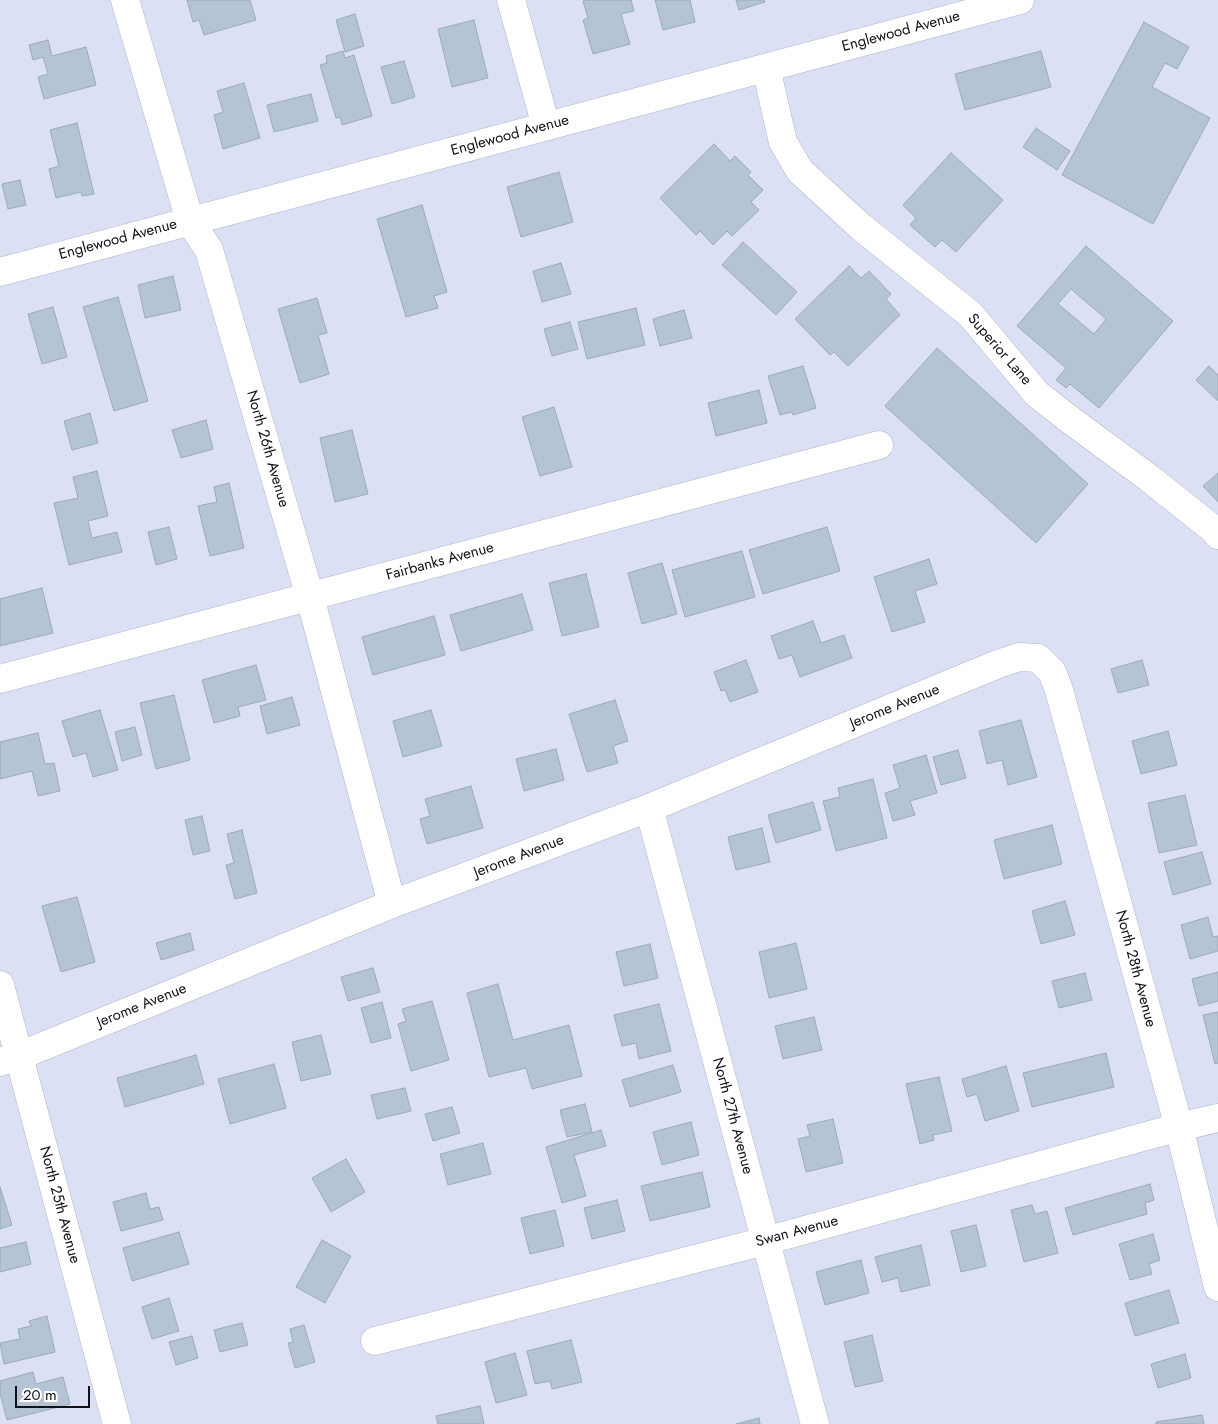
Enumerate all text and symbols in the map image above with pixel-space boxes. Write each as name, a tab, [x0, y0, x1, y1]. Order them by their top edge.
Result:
street label: Englewood Avenue	[840, 8, 962, 56]
street label: Englewood Avenue	[449, 112, 571, 160]
street label: Englewood Avenue	[57, 216, 179, 264]
street label: Superior Lane	[963, 311, 1035, 389]
street label: North 26th Avenue	[242, 388, 292, 510]
street label: Fairbanks Avenue	[384, 539, 496, 585]
street label: Jerome Avenue	[848, 681, 942, 733]
street label: Jerome Avenue	[471, 832, 567, 882]
street label: North 28th Avenue	[1111, 909, 1159, 1029]
street label: Jerome Avenue	[95, 980, 189, 1032]
street label: North 27th Avenue	[708, 1056, 756, 1176]
street label: North 25th Avenue	[35, 1144, 83, 1266]
street label: Swan Avenue	[754, 1212, 840, 1252]
scale bar	[18, 1376, 92, 1408]
text: 20 m	[23, 1384, 57, 1406]

